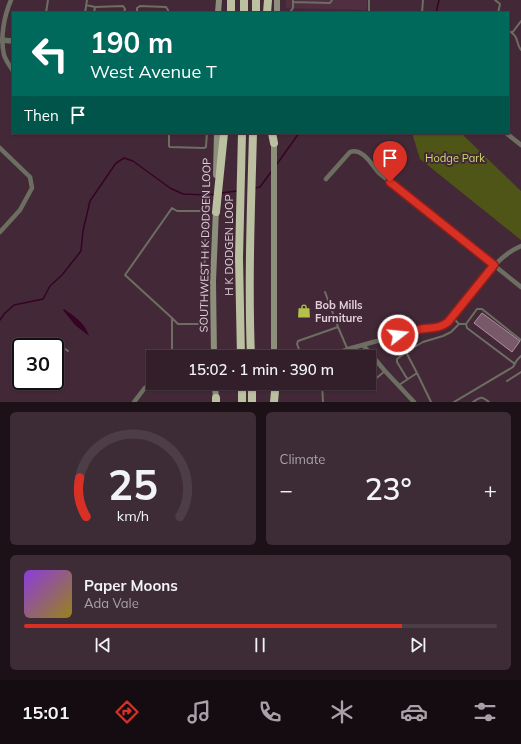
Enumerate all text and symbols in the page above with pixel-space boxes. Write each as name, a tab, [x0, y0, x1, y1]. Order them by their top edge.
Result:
text: 190 m	[90, 25, 173, 60]
icon: left	[24, 28, 76, 80]
text: West Avenue T	[90, 60, 217, 83]
icon: arrive	[67, 104, 89, 126]
text: Then	[24, 106, 59, 125]
pin	[373, 141, 407, 182]
icon: arrive	[379, 147, 401, 169]
park label: Hodge Park	[425, 151, 485, 165]
street label: SOUTHWEST H K DODGEN LOOP	[196, 158, 214, 332]
street label: H K DODGEN LOOP	[222, 194, 236, 296]
place label: Bob Mills Furniture	[315, 298, 363, 325]
shop icon: Bob Mills Furniture	[296, 303, 312, 319]
position arrow	[377, 314, 419, 356]
speed limit sign: 30	[12, 338, 64, 390]
text: 15:02 · 1 min · 390 m	[188, 360, 334, 379]
text: Climate	[280, 451, 325, 467]
text: 25	[108, 457, 158, 509]
text: 23°	[365, 470, 412, 508]
text: −	[280, 476, 293, 504]
text: +	[484, 476, 497, 504]
text: km/h	[117, 506, 149, 524]
text: Paper Moons	[84, 576, 178, 595]
text: Ada Vale	[84, 595, 139, 611]
icon: previous	[92, 634, 114, 656]
icon: pause	[249, 634, 271, 656]
icon: next	[407, 634, 429, 656]
icon: directions	[113, 698, 141, 726]
icon: music	[185, 698, 213, 726]
icon: phone	[256, 698, 284, 726]
icon: climate	[328, 698, 356, 726]
icon: car	[400, 698, 428, 726]
icon: filters	[471, 698, 499, 726]
text: 15:01	[22, 701, 69, 724]

